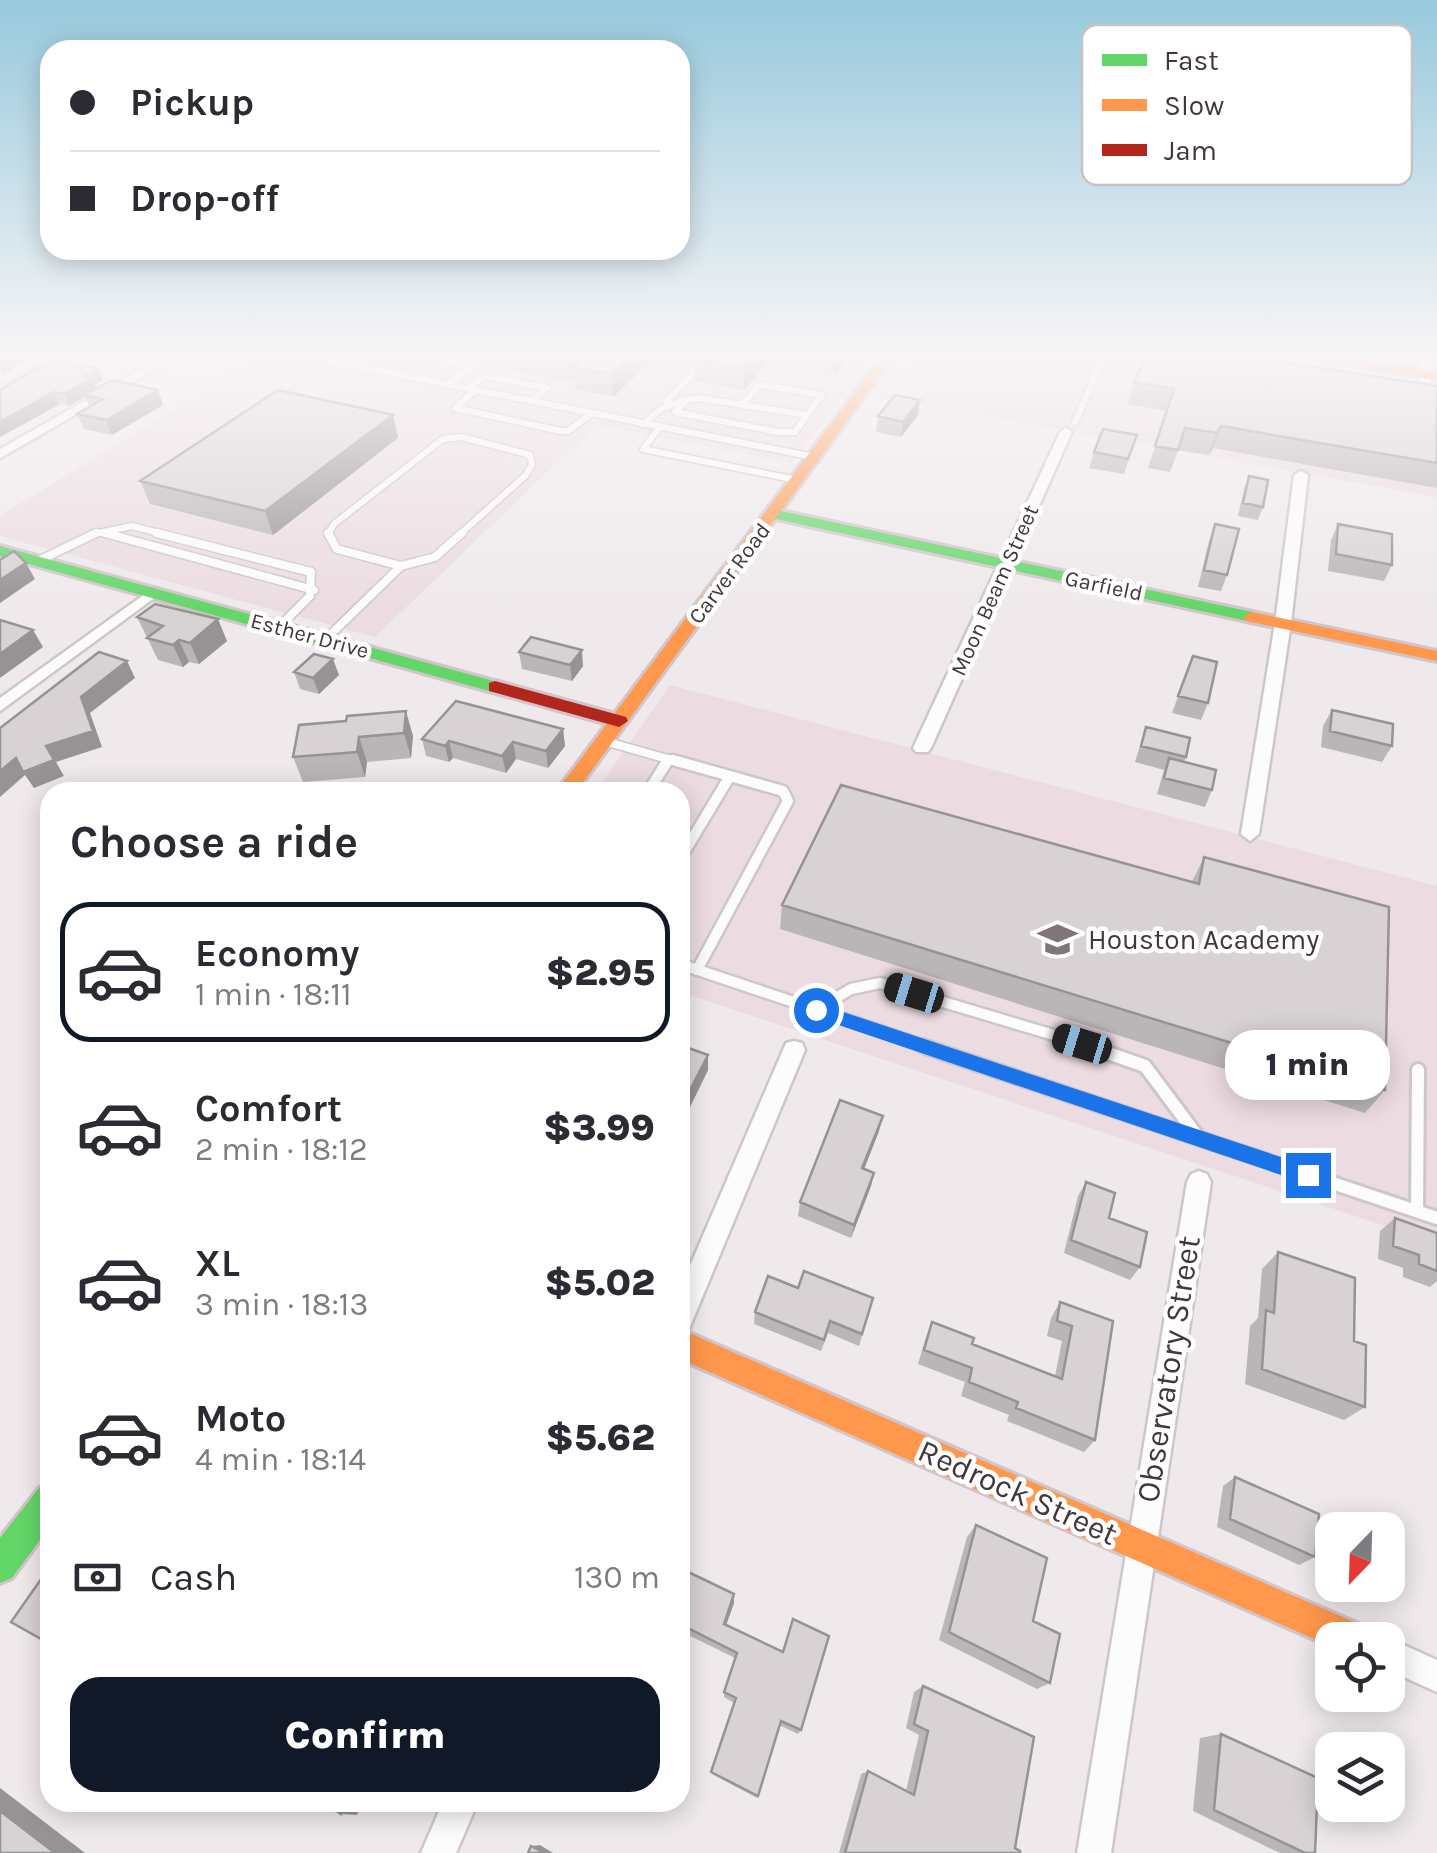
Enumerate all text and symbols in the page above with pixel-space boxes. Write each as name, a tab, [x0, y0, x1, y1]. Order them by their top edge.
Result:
legend	[1082, 25, 1412, 185]
text: Fast	[1164, 44, 1219, 77]
text: Pickup	[130, 80, 254, 125]
text: Slow	[1164, 89, 1224, 122]
text: Jam	[1164, 134, 1217, 167]
text: Drop-off	[130, 176, 279, 221]
street label: Moon Beam Street	[946, 501, 1044, 680]
street label: Carver Road	[683, 518, 776, 629]
street label: Garfield	[1063, 565, 1145, 607]
street label: Esther Drive	[248, 608, 372, 664]
text: Choose a ride	[70, 816, 358, 868]
school or university icon: Houston Academy	[1037, 918, 1079, 960]
place label: Houston Academy	[1088, 923, 1319, 956]
icon: car	[75, 927, 165, 1017]
text: Economy	[195, 931, 359, 976]
text: $2.95	[546, 950, 655, 995]
car	[881, 970, 947, 1016]
text: 1 min · 18:11	[195, 976, 352, 1013]
route start	[794, 988, 839, 1033]
car	[1049, 1021, 1115, 1067]
callout: 1 min	[1226, 1030, 1390, 1100]
text: 1 min	[1266, 1046, 1349, 1083]
icon: car	[75, 1082, 165, 1172]
text: Comfort	[195, 1086, 342, 1131]
text: $3.99	[543, 1105, 655, 1150]
text: 2 min · 18:12	[195, 1131, 368, 1168]
route end	[1286, 1153, 1331, 1198]
street label: Observatory Street	[1129, 1233, 1208, 1505]
icon: car	[75, 1237, 165, 1327]
text: XL	[195, 1241, 240, 1286]
text: $5.02	[544, 1260, 655, 1305]
text: 3 min · 18:13	[195, 1286, 368, 1323]
icon: car	[75, 1392, 165, 1482]
text: Moto	[195, 1396, 286, 1441]
text: $5.62	[546, 1415, 655, 1460]
street label: Redrock Street	[913, 1432, 1123, 1553]
text: 4 min · 18:14	[195, 1441, 366, 1478]
north arrow	[1315, 1512, 1405, 1602]
map controls	[1315, 1512, 1405, 1822]
icon: cash	[70, 1550, 125, 1605]
text: Cash	[150, 1555, 237, 1600]
text: 130 m	[574, 1559, 660, 1596]
button: locate	[1315, 1622, 1405, 1712]
button: Confirm	[70, 1677, 660, 1792]
button: layers	[1315, 1732, 1405, 1822]

